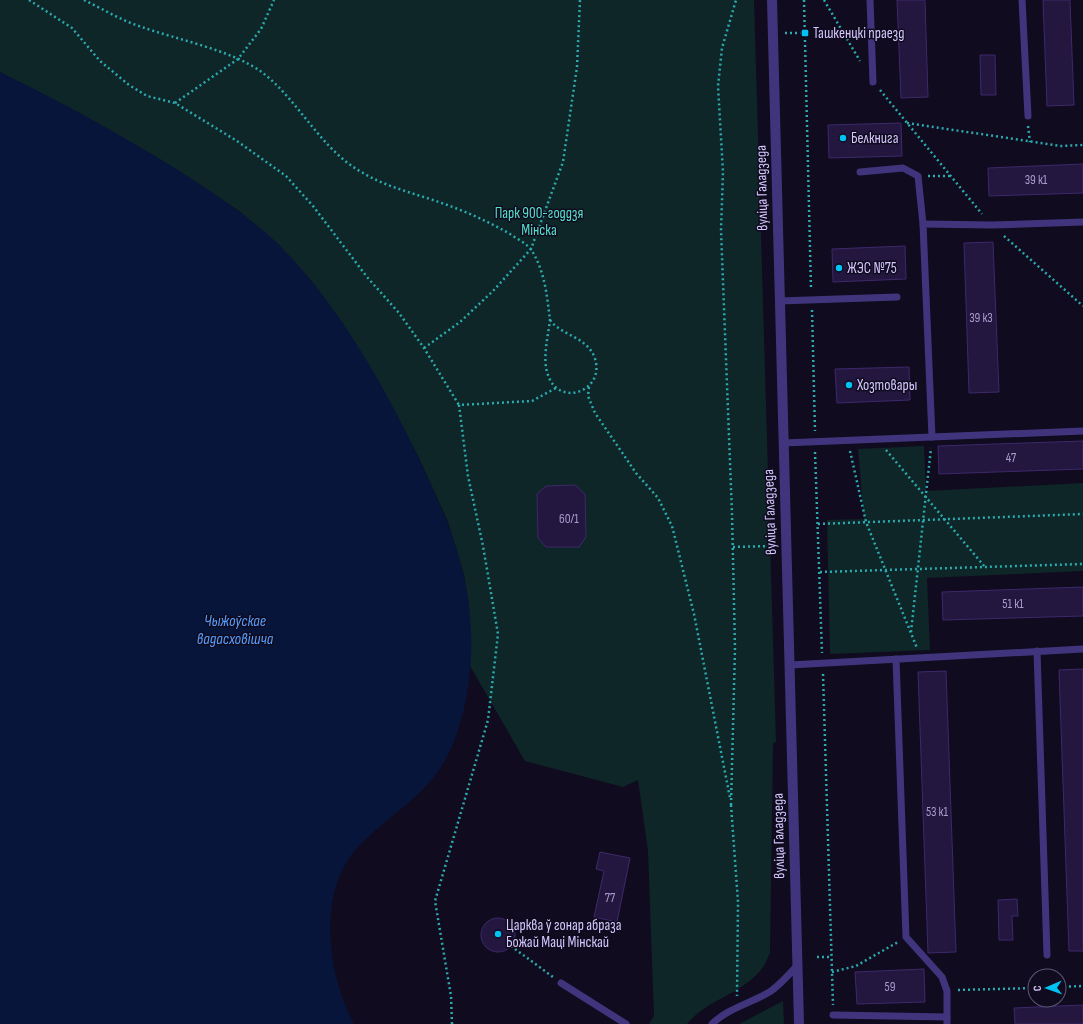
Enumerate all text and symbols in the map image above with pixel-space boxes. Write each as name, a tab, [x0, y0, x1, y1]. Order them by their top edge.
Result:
place label: Ташкенцкі праезд	[813, 24, 904, 43]
marker: Ташкенцкі праезд	[800, 28, 810, 38]
place label: Белкнига	[851, 129, 899, 148]
marker: Белкнига	[838, 133, 848, 143]
street label: вуліца Галадзеда	[752, 145, 772, 231]
house number: 39 к1	[1025, 172, 1048, 188]
park label: Парк 900-годдзя Мінска	[495, 204, 583, 240]
place label: ЖЭС №75	[847, 259, 897, 278]
marker: ЖЭС №75	[834, 263, 844, 273]
house number: 39 к3	[969, 310, 993, 326]
place label: Хозтовары	[856, 376, 917, 395]
marker: Хозтовары	[844, 380, 854, 390]
house number: 47	[1006, 450, 1017, 466]
street label: вуліца Галадзеда	[759, 469, 781, 555]
house number: 60/1	[559, 511, 579, 527]
house number: 51 к1	[1002, 596, 1024, 612]
water label: Чыжоўскае вадасховішча	[197, 612, 274, 649]
street label: вуліца Галадзеда	[769, 793, 789, 879]
house number: 53 к1	[926, 804, 949, 820]
house number: 77	[605, 890, 616, 906]
place label: Царква ў гонар абраза Божай Маці Мінскай	[506, 916, 622, 952]
marker: Царква ў гонар абраза Божай Маці Мінскай	[493, 929, 503, 939]
north arrow	[1027, 968, 1067, 1008]
house number: 59	[885, 979, 896, 995]
text: С	[1031, 985, 1044, 991]

